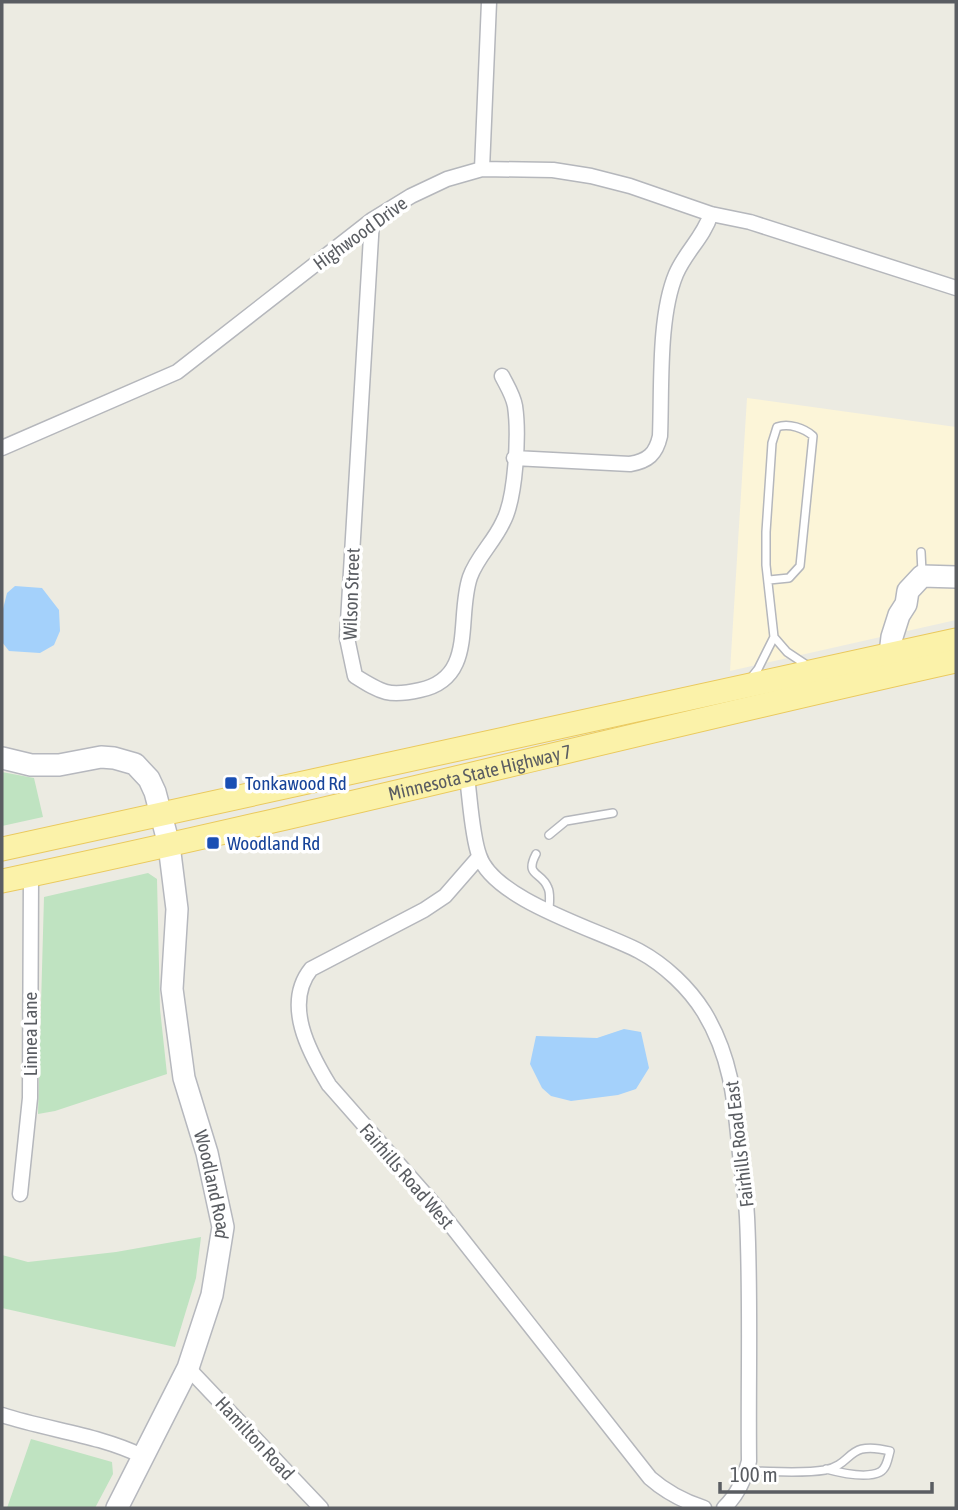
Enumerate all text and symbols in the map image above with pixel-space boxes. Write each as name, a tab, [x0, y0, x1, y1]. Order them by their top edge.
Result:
street label: Highwood Drive	[309, 192, 411, 274]
street label: Wilson Street	[338, 547, 364, 641]
street label: Minnesota State Highway 7	[386, 740, 574, 805]
place label: Tonkawood Rd	[245, 772, 347, 794]
marker: Tonkawood Rd	[223, 775, 239, 791]
place label: Woodland Rd	[227, 832, 320, 854]
marker: Woodland Rd	[205, 835, 221, 851]
street label: Linnea Lane	[19, 992, 41, 1076]
street label: Fairhills Road East	[720, 1080, 758, 1208]
street label: Fairhills Road West	[355, 1119, 459, 1233]
street label: Woodland Road	[190, 1127, 234, 1240]
street label: Hamilton Road	[211, 1392, 299, 1484]
scale bar	[720, 1450, 932, 1494]
text: 100 m	[730, 1462, 778, 1486]

